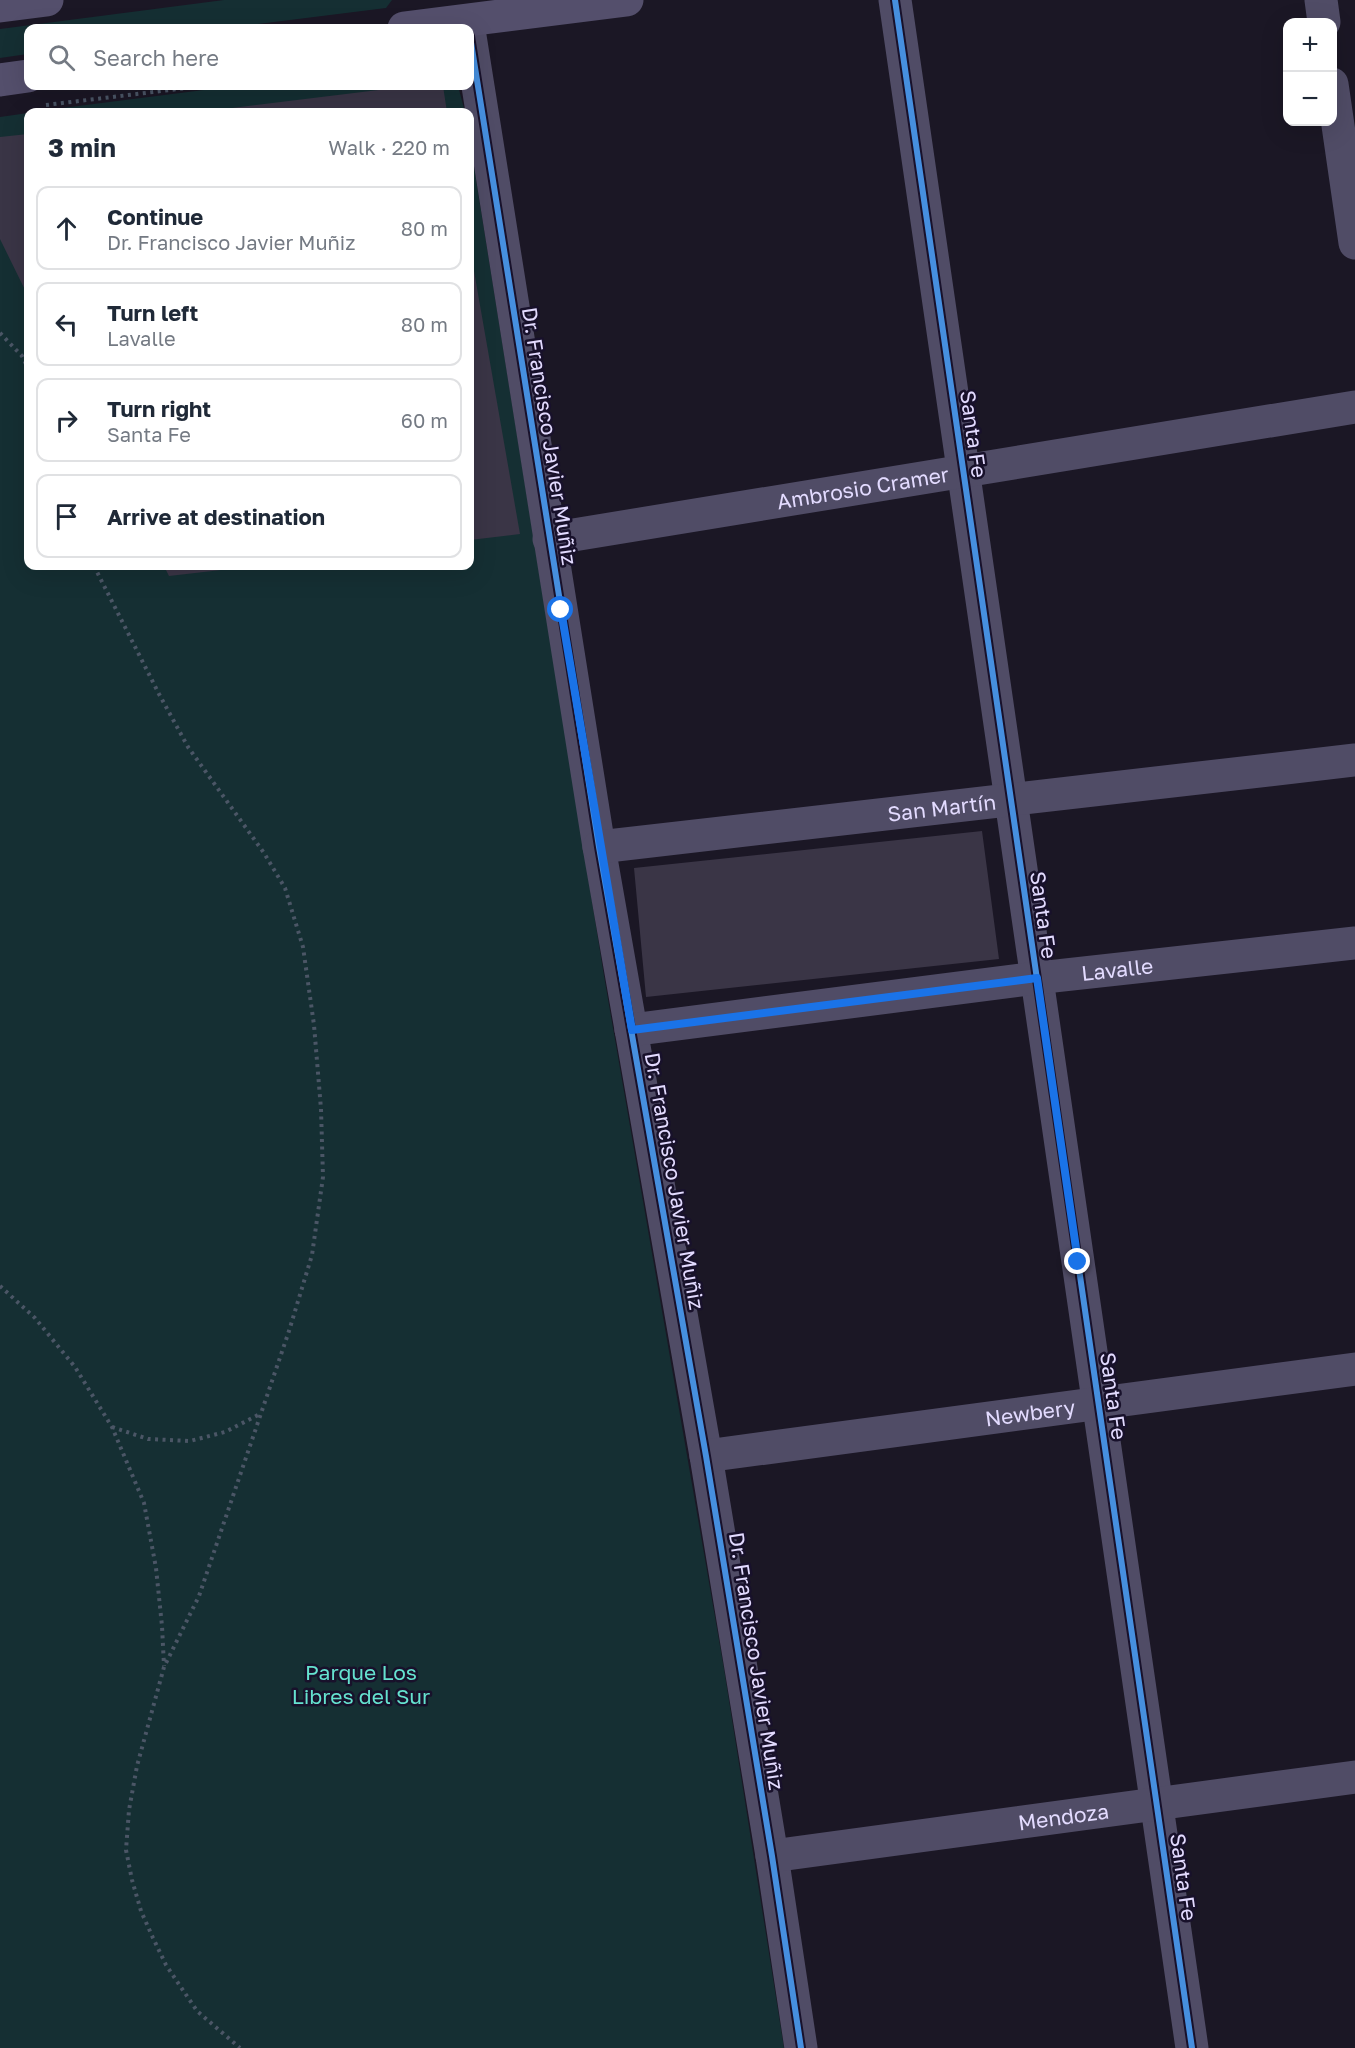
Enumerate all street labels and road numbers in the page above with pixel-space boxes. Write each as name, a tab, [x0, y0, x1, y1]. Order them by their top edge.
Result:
street label: Dr. Francisco Javier Muñiz	[517, 305, 583, 567]
street label: Santa Fe	[955, 389, 993, 479]
street label: Ambrosio Cramer	[775, 461, 951, 514]
street label: San Martín	[886, 788, 997, 827]
street label: Santa Fe	[1025, 870, 1063, 960]
street label: Lavalle	[1080, 952, 1154, 986]
street label: Dr. Francisco Javier Muñiz	[640, 1050, 710, 1312]
street label: Santa Fe	[1095, 1351, 1133, 1441]
street label: Newbery	[983, 1394, 1077, 1431]
street label: Dr. Francisco Javier Muñiz	[724, 1530, 790, 1792]
street label: Mendoza	[1016, 1798, 1110, 1836]
street label: Santa Fe	[1165, 1832, 1203, 1922]

